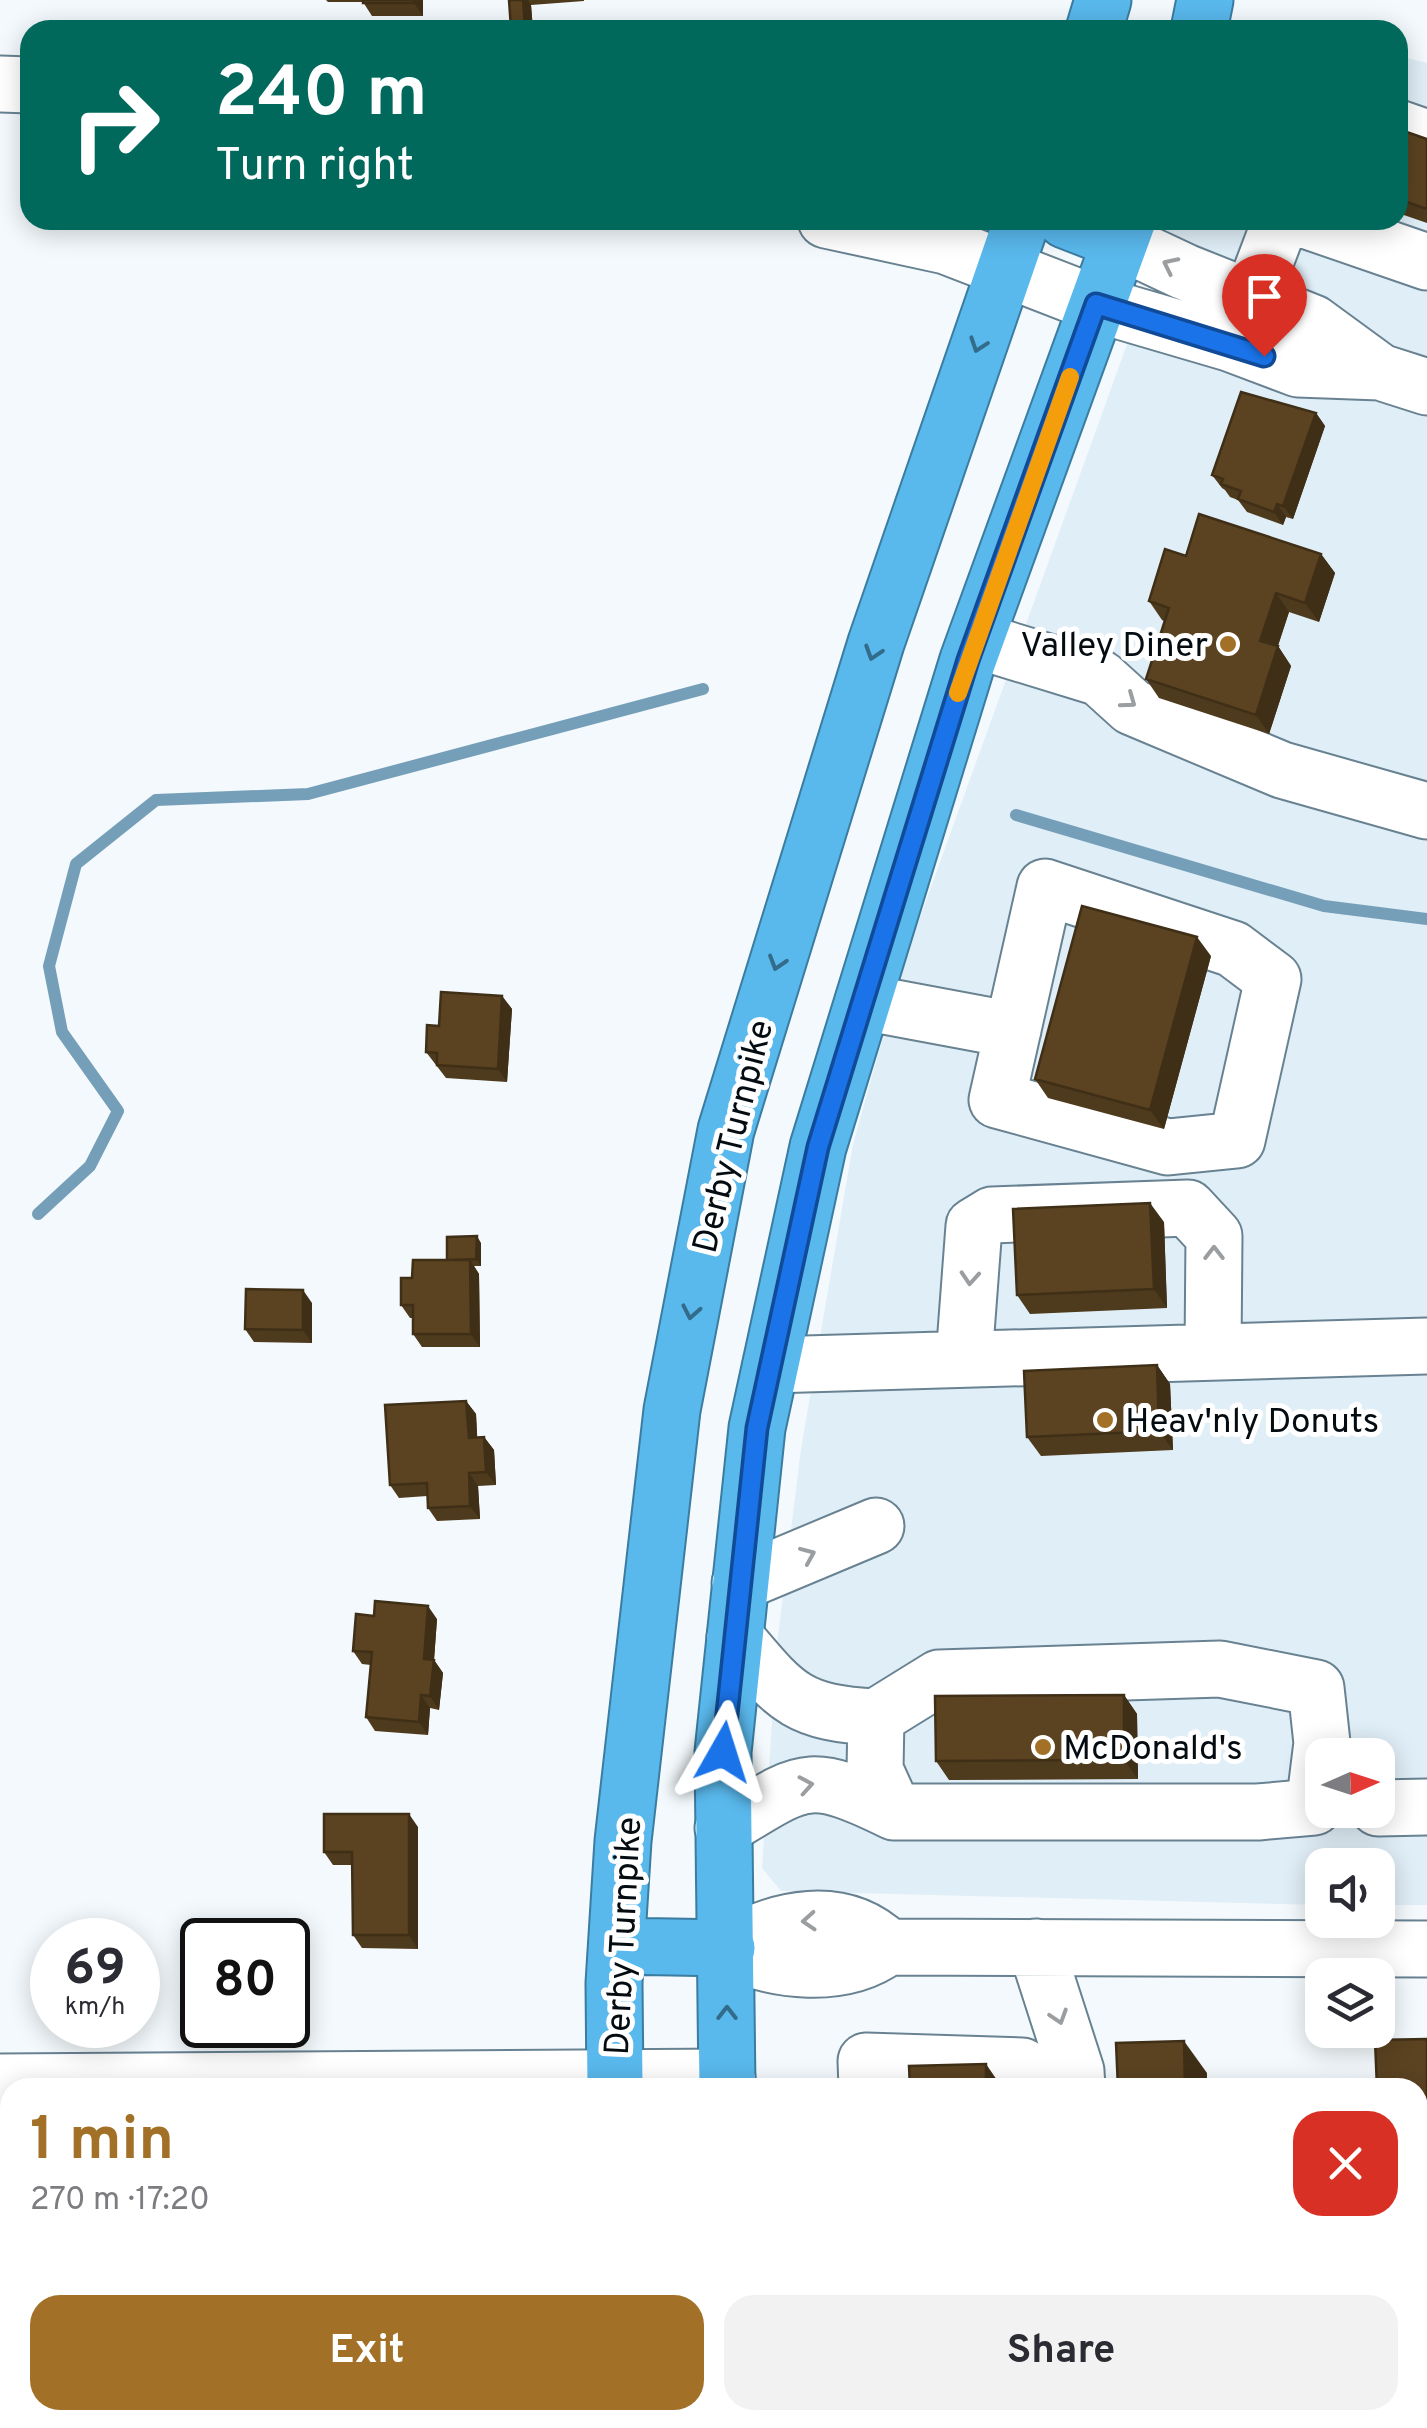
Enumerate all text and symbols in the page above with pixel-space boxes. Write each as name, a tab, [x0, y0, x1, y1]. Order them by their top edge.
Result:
text: 240 m	[215, 52, 428, 141]
icon: right	[50, 60, 180, 190]
text: Turn right	[215, 139, 414, 196]
pin	[1222, 254, 1307, 357]
one-way arrow	[1162, 258, 1180, 277]
icon: arrive	[1237, 269, 1292, 324]
one-way arrow	[969, 336, 990, 353]
place label: Valley Diner	[1020, 625, 1208, 669]
marker: Valley Diner	[1217, 633, 1239, 655]
one-way arrow	[865, 643, 885, 660]
one-way arrow	[1118, 690, 1136, 707]
one-way arrow	[768, 954, 789, 971]
street label: Derby Turnpike	[685, 1016, 785, 1258]
one-way arrow	[1203, 1245, 1225, 1260]
one-way arrow	[960, 1270, 981, 1286]
one-way arrow	[681, 1304, 702, 1320]
place label: Heav'nly Donuts	[1125, 1401, 1379, 1445]
marker: Heav'nly Donuts	[1094, 1409, 1116, 1431]
one-way arrow	[798, 1547, 816, 1567]
position arrow	[671, 1700, 775, 1804]
place label: McDonald's	[1063, 1728, 1243, 1772]
marker: McDonald's	[1032, 1736, 1054, 1758]
north arrow	[1305, 1738, 1395, 1828]
map controls	[1305, 1738, 1395, 2048]
one-way arrow	[798, 1775, 814, 1796]
street label: Derby Turnpike	[597, 1816, 653, 2056]
button: sound	[1305, 1848, 1395, 1938]
one-way arrow	[801, 1909, 817, 1931]
speed limit sign: 80	[180, 1918, 310, 2048]
text: 69	[64, 1939, 126, 2002]
button: layers	[1305, 1958, 1395, 2048]
text: km/h	[65, 1992, 125, 2024]
one-way arrow	[716, 2004, 738, 2020]
one-way arrow	[1047, 2008, 1067, 2025]
text: 1 min	[30, 2105, 174, 2181]
button: close	[1293, 2111, 1398, 2216]
text: 270 m · 17:20	[30, 2181, 210, 2221]
button: Exit	[30, 2295, 704, 2410]
button: Share	[724, 2295, 1398, 2410]

